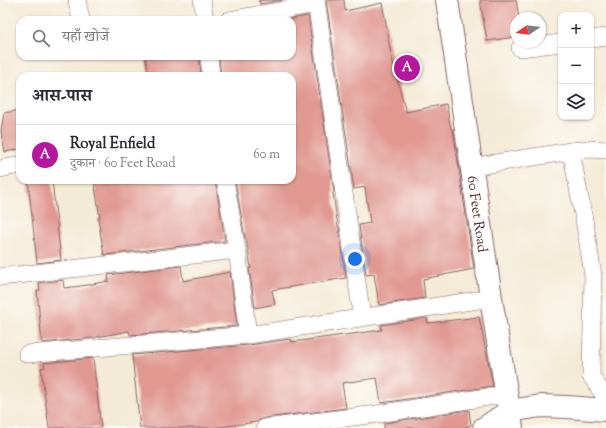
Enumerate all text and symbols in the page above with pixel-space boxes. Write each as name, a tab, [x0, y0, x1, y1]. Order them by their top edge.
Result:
north arrow	[510, 12, 546, 48]
map controls	[558, 12, 594, 120]
button: +	[558, 12, 594, 48]
search box	[16, 16, 296, 60]
icon: search	[30, 27, 52, 49]
text: यहाँ खोजें	[62, 27, 109, 48]
button: −	[558, 48, 594, 84]
pin: A	[394, 53, 420, 83]
button: layers	[558, 84, 594, 120]
text: आस-पास	[32, 85, 92, 109]
text: Royal Enfield	[70, 134, 155, 155]
text: A	[40, 146, 50, 164]
text: 60 m	[253, 146, 280, 164]
text: दुकान · 60 Feet Road	[70, 155, 176, 173]
street label: 60 Feet Road	[461, 175, 491, 254]
your location	[345, 249, 365, 269]

